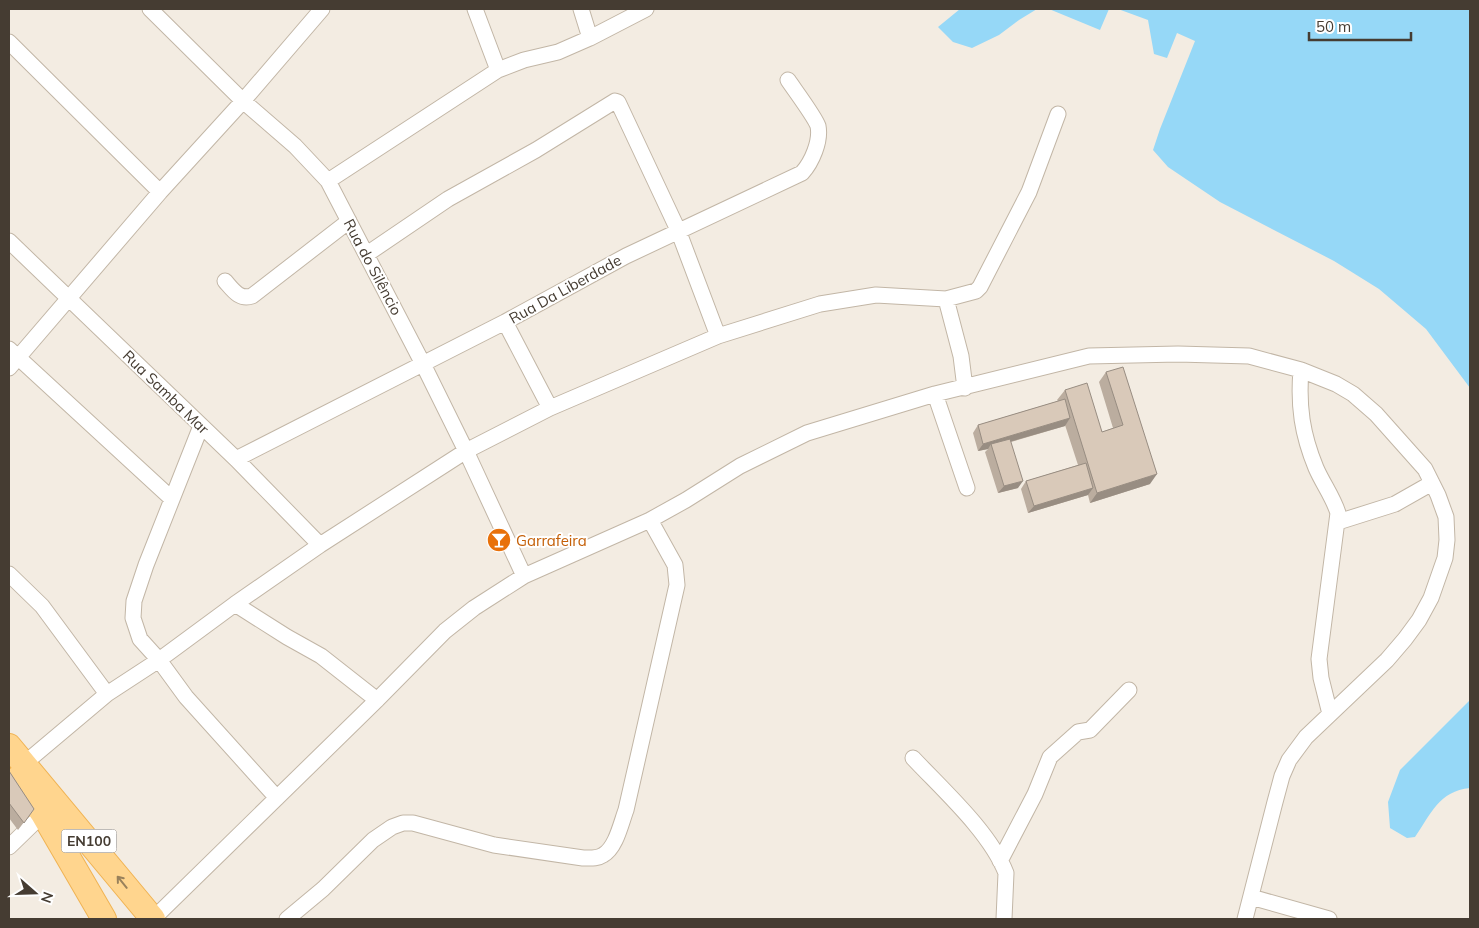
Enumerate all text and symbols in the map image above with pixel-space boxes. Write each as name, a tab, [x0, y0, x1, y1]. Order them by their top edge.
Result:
scale bar	[1309, 10, 1412, 42]
text: 50 m	[1316, 17, 1351, 36]
street label: Rua do Silêncio	[340, 216, 406, 318]
street label: Rua Da Liberdade	[506, 250, 624, 328]
street label: Rua Samba Mar	[119, 346, 214, 438]
bar icon: Garrafeira	[486, 527, 512, 553]
place label: Garrafeira	[516, 531, 587, 550]
road number: EN100	[62, 829, 116, 852]
north arrow	[10, 868, 60, 918]
one-way arrow	[116, 875, 127, 888]
text: N	[37, 889, 57, 905]

